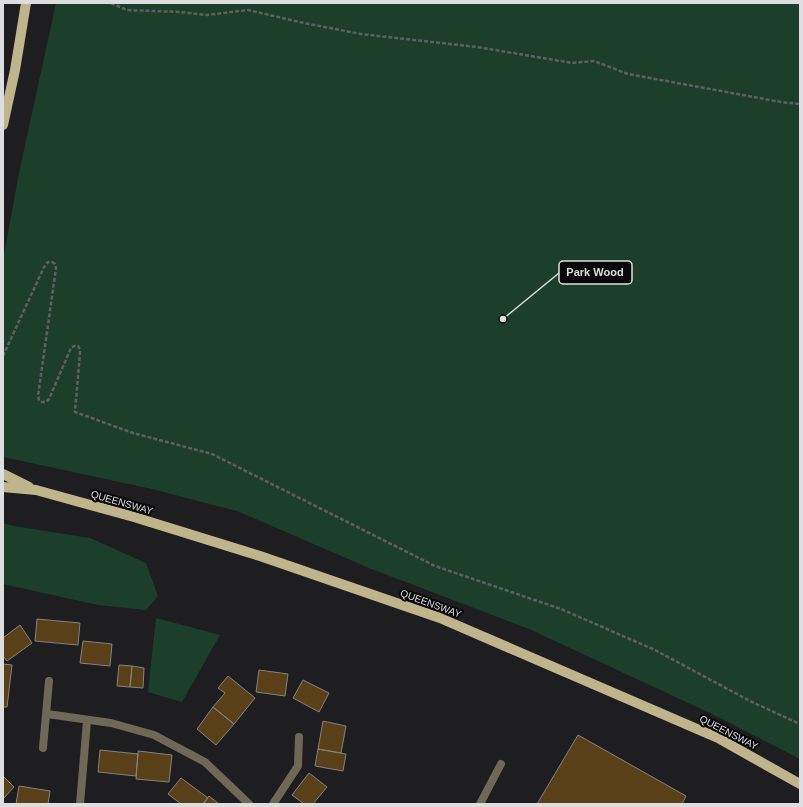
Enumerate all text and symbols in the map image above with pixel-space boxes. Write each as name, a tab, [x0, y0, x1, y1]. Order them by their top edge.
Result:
callout: Park Wood	[559, 261, 632, 284]
text: Park Wood	[566, 266, 624, 278]
street label: QUEENSWAY	[90, 488, 154, 517]
street label: QUEENSWAY	[399, 587, 463, 620]
street label: QUEENSWAY	[698, 713, 760, 752]

